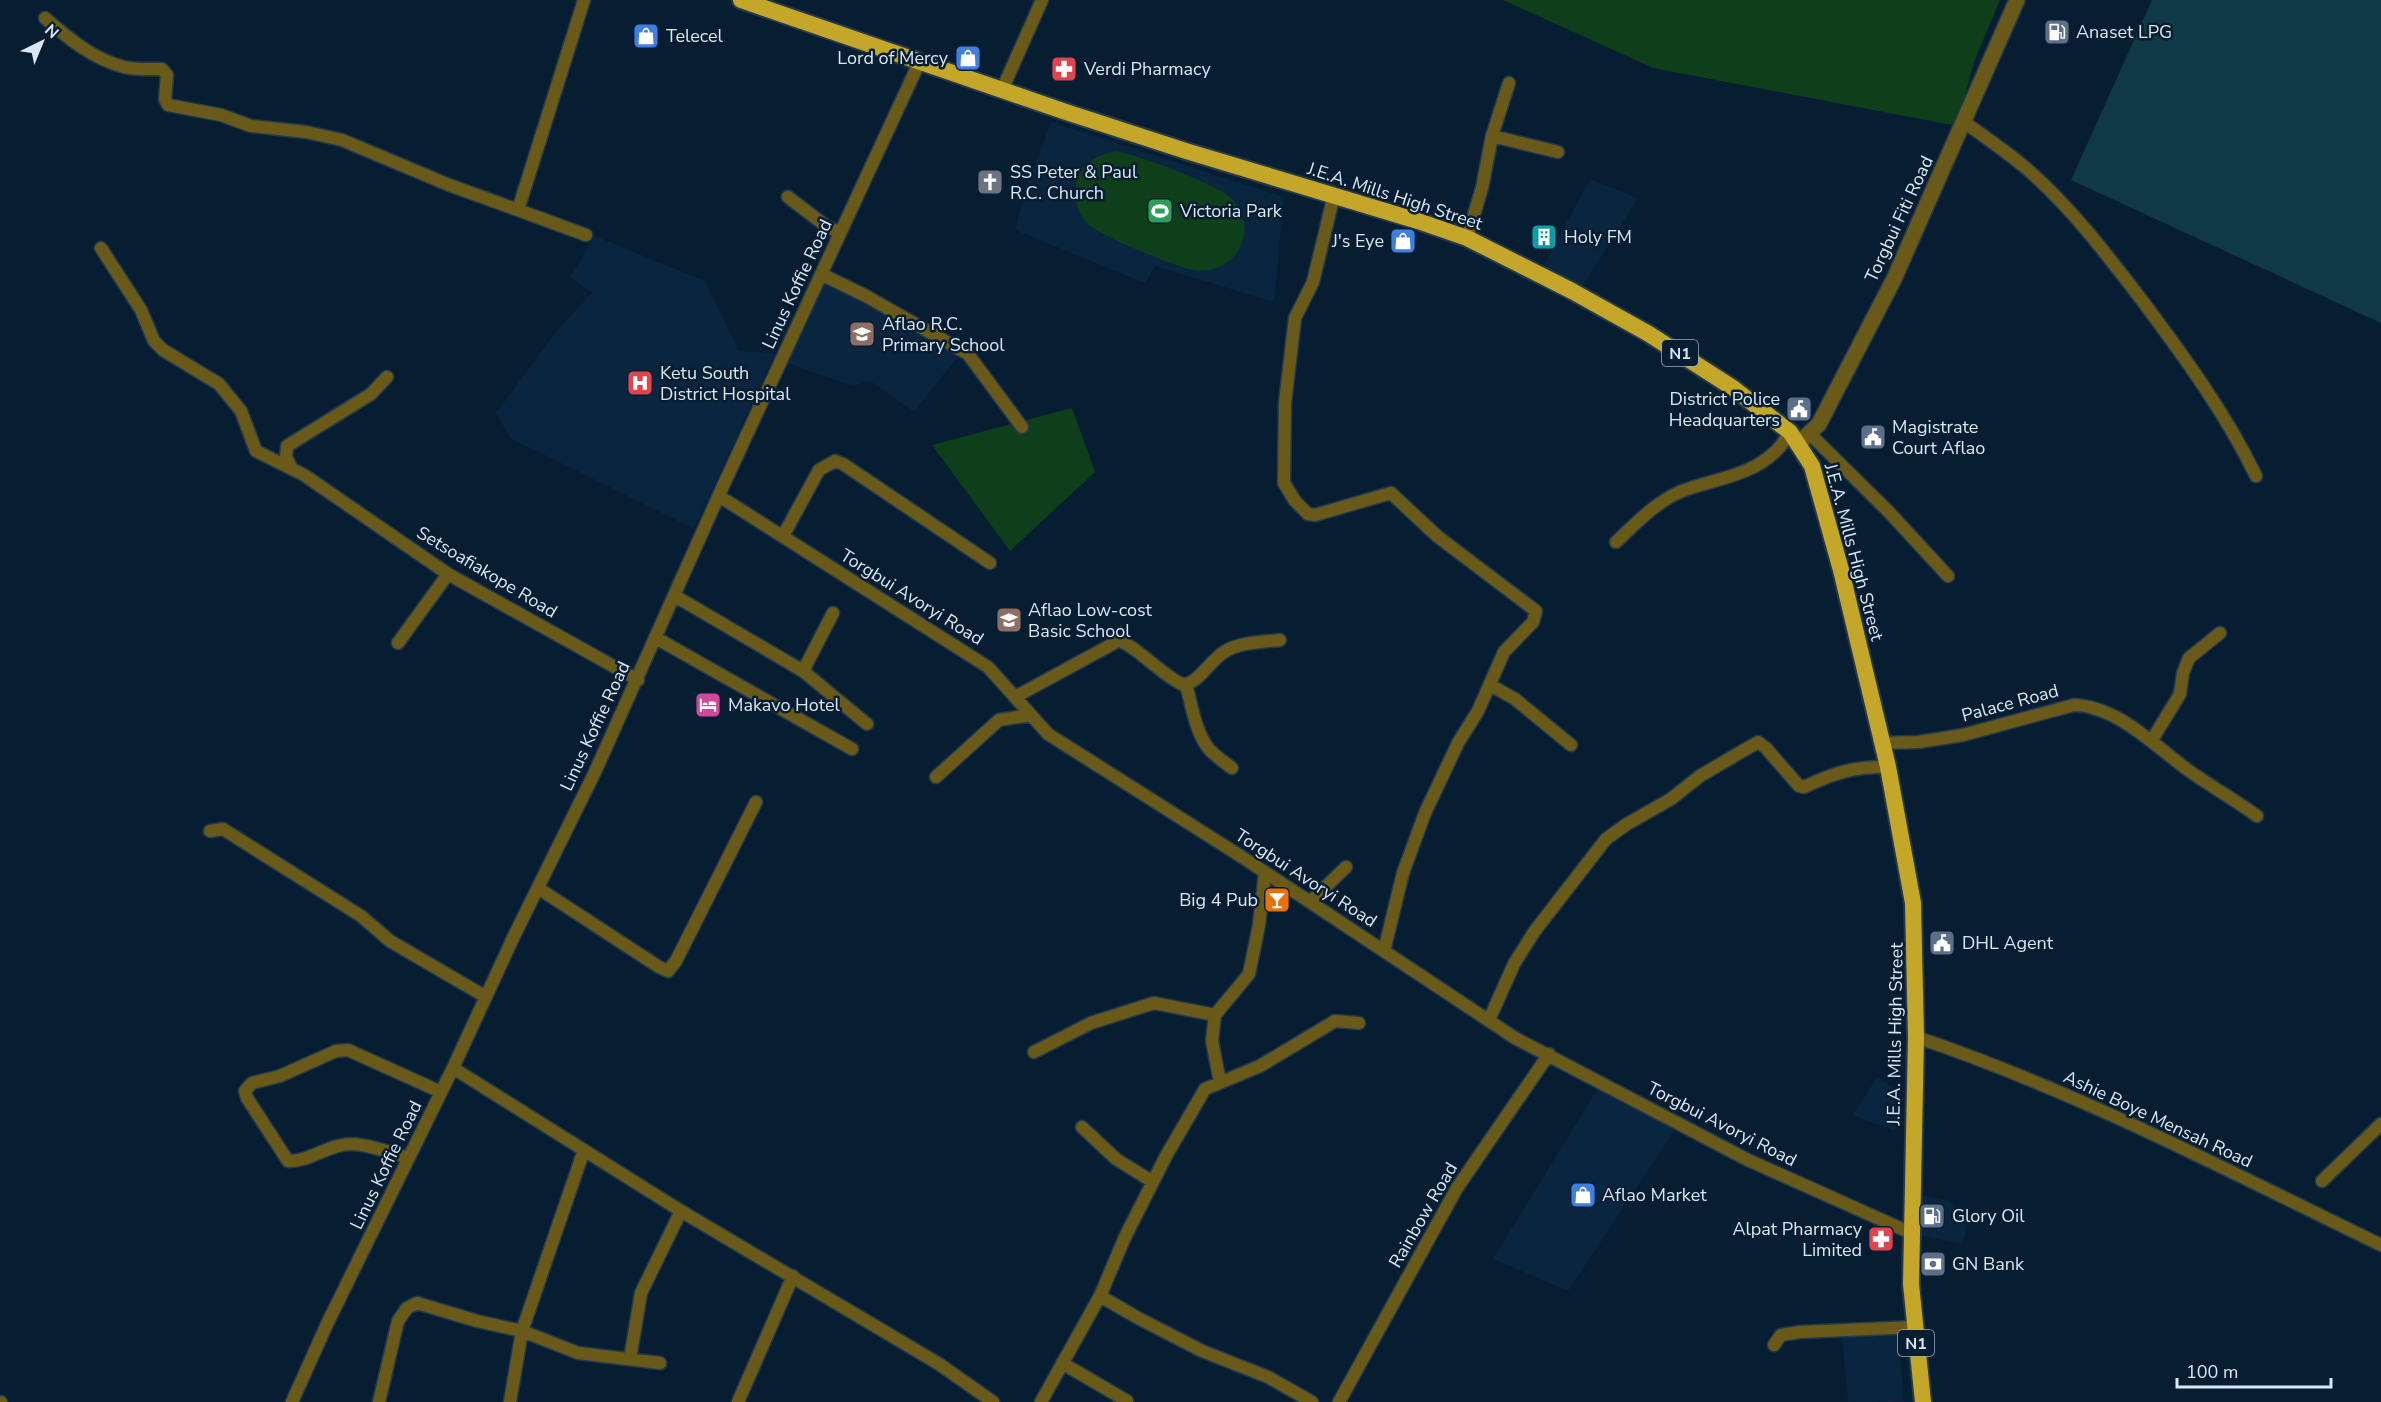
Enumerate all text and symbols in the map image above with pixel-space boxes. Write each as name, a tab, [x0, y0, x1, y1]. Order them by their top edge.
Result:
north arrow	[12, 12, 72, 72]
fuel station icon: Anaset LPG	[2042, 17, 2072, 47]
text: N	[40, 20, 63, 44]
place label: Anaset LPG	[2076, 20, 2172, 44]
shop icon: Telecel	[631, 21, 661, 51]
place label: Telecel	[666, 24, 724, 48]
shop icon: Lord of Mercy	[953, 43, 983, 73]
place label: Lord of Mercy	[837, 46, 949, 70]
pharmacy icon: Verdi Pharmacy	[1049, 54, 1079, 84]
place label: Verdi Pharmacy	[1083, 57, 1211, 81]
street label: Torgbui Fiti Road	[1859, 152, 1939, 286]
street label: J.E.A. Mills High Street	[1303, 156, 1486, 236]
place label: SS Peter & Paul R.C. Church	[1010, 160, 1138, 205]
church icon: SS Peter & Paul R.C. Church	[975, 167, 1005, 197]
sports icon: Victoria Park	[1145, 196, 1175, 226]
place label: Victoria Park	[1179, 199, 1283, 223]
street label: Linus Koffie Road	[756, 215, 838, 353]
building icon: Holy FM	[1529, 222, 1559, 252]
place label: Holy FM	[1564, 225, 1632, 249]
shop icon: J's Eye	[1388, 226, 1418, 256]
place label: J's Eye	[1331, 229, 1384, 253]
place label: Aflao R.C. Primary School	[882, 312, 1005, 357]
school or university icon: Aflao R.C. Primary School	[847, 319, 877, 349]
road number: N1	[1662, 340, 1698, 366]
place label: Ketu South District Hospital	[660, 361, 791, 406]
hospital icon: Ketu South District Hospital	[625, 368, 655, 398]
place label: District Police Headquarters	[1669, 387, 1780, 432]
public building icon: District Police Headquarters	[1784, 394, 1814, 424]
place label: Magistrate Court Aflao	[1892, 415, 1985, 460]
public building icon: Magistrate Court Aflao	[1858, 422, 1888, 452]
street label: J.E.A. Mills High Street	[1818, 460, 1889, 644]
street label: Setsoafiakope Road	[412, 520, 562, 624]
street label: Torgbui Avoryi Road	[836, 543, 988, 651]
place label: Aflao Low-cost Basic School	[1028, 598, 1152, 643]
school or university icon: Aflao Low-cost Basic School	[994, 605, 1024, 635]
street label: Linus Koffie Road	[554, 657, 636, 795]
street label: Palace Road	[1959, 679, 2061, 727]
hotel icon: Makavo Hotel	[693, 690, 723, 720]
place label: Makavo Hotel	[728, 693, 840, 717]
street label: Torgbui Avoryi Road	[1231, 823, 1381, 933]
bar icon: Big 4 Pub	[1262, 885, 1292, 915]
place label: Big 4 Pub	[1179, 888, 1258, 912]
public building icon: DHL Agent	[1927, 928, 1957, 958]
place label: DHL Agent	[1962, 931, 2054, 955]
street label: J.E.A. Mills High Street	[1881, 942, 1909, 1127]
street label: Ashie Boye Mensah Road	[2060, 1065, 2256, 1173]
street label: Torgbui Avoryi Road	[1643, 1076, 1801, 1172]
street label: Linus Koffie Road	[344, 1097, 428, 1233]
street label: Rainbow Road	[1383, 1158, 1463, 1272]
shop icon: Aflao Market	[1568, 1180, 1598, 1210]
place label: Aflao Market	[1602, 1183, 1707, 1207]
fuel station icon: Glory Oil	[1917, 1201, 1947, 1231]
place label: Glory Oil	[1952, 1204, 2025, 1228]
place label: Alpat Pharmacy Limited	[1732, 1217, 1863, 1262]
pharmacy icon: Alpat Pharmacy Limited	[1866, 1224, 1896, 1254]
bank icon: GN Bank	[1918, 1249, 1948, 1279]
place label: GN Bank	[1952, 1252, 2025, 1276]
road number: N1	[1898, 1330, 1934, 1356]
scale bar	[2177, 1351, 2332, 1389]
text: 100 m	[2186, 1360, 2238, 1384]

